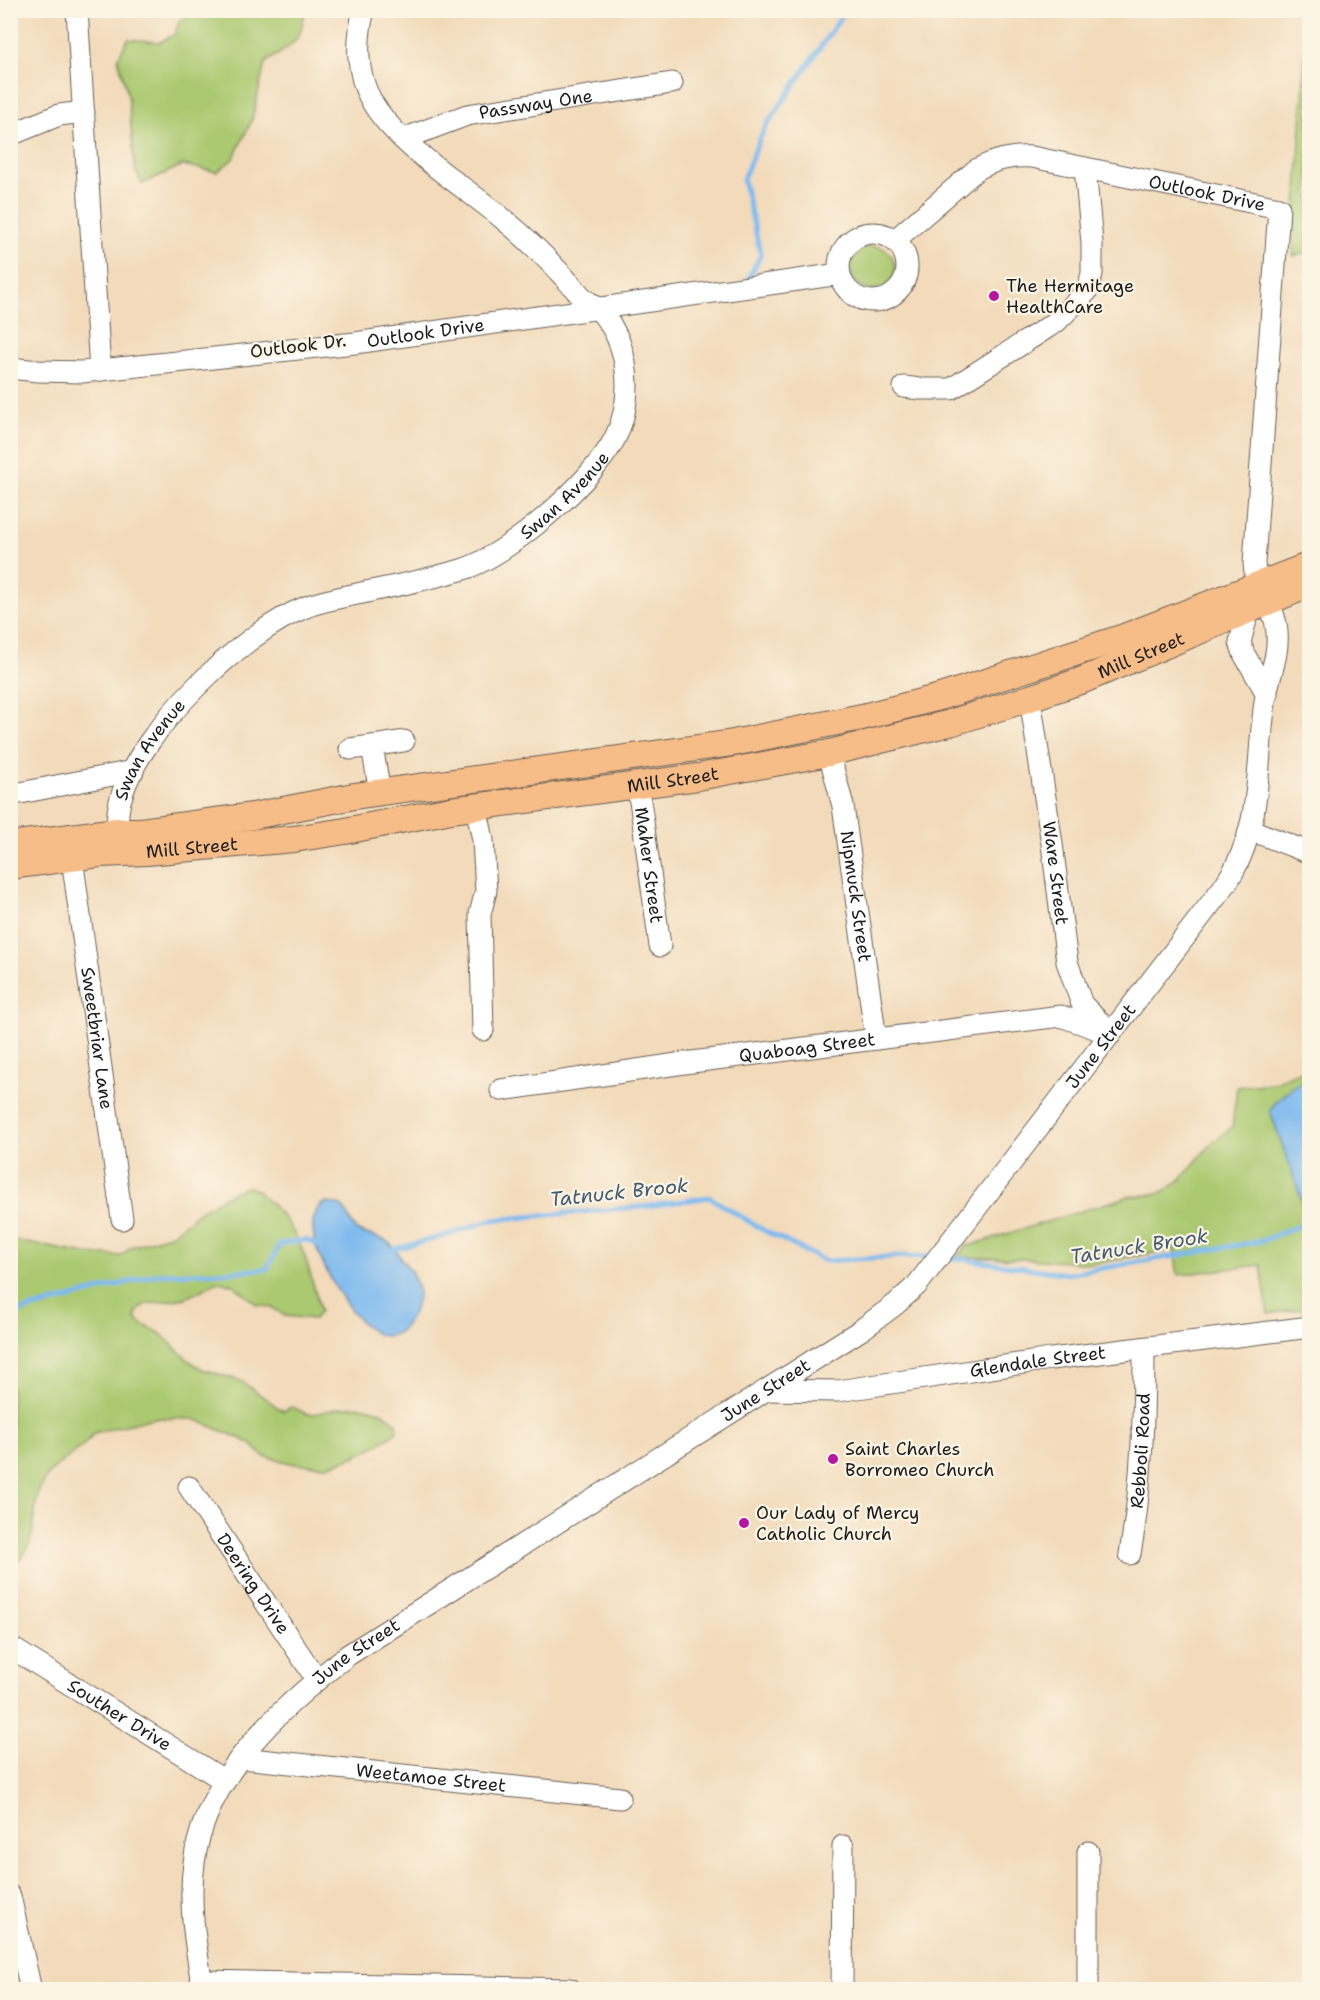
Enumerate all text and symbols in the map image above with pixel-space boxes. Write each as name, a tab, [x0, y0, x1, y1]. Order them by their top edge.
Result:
street label: Passway One	[477, 84, 594, 125]
street label: Outlook Drive	[1146, 169, 1267, 217]
place label: The Hermitage HealthCare	[1006, 274, 1134, 319]
marker: The Hermitage HealthCare	[987, 289, 1001, 303]
street label: Outlook Drive	[365, 313, 486, 353]
street label: Outlook Dr.	[248, 328, 348, 364]
street label: Swan Avenue	[515, 447, 615, 545]
street label: Mill Street	[1094, 626, 1188, 684]
street label: Swan Avenue	[109, 694, 191, 803]
street label: Mill Street	[626, 761, 721, 798]
street label: Maher Street	[629, 806, 669, 925]
street label: Ware Street	[1037, 820, 1074, 926]
street label: Nipmuck Street	[835, 829, 877, 964]
street label: Mill Street	[145, 832, 239, 864]
street label: Sweetbriar Lane	[75, 966, 119, 1111]
street label: June Street	[1060, 999, 1141, 1094]
street label: Quaboag Street	[738, 1027, 877, 1068]
water label: Tatnuck Brook	[548, 1172, 690, 1212]
water label: Tatnuck Brook	[1068, 1222, 1210, 1270]
street label: Glendale Street	[968, 1340, 1107, 1383]
street label: June Street	[717, 1353, 815, 1428]
street label: Rebboli Road	[1125, 1393, 1156, 1510]
place label: Saint Charles Borromeo Church	[845, 1437, 995, 1482]
marker: Saint Charles Borromeo Church	[826, 1452, 840, 1466]
place label: Our Lady of Mercy Catholic Church	[756, 1501, 919, 1546]
marker: Our Lady of Mercy Catholic Church	[737, 1516, 751, 1530]
street label: Deering Drive	[211, 1528, 295, 1639]
street label: June Street	[308, 1613, 405, 1691]
street label: Souther Drive	[63, 1674, 176, 1757]
street label: Weetamoe Street	[355, 1758, 507, 1798]

